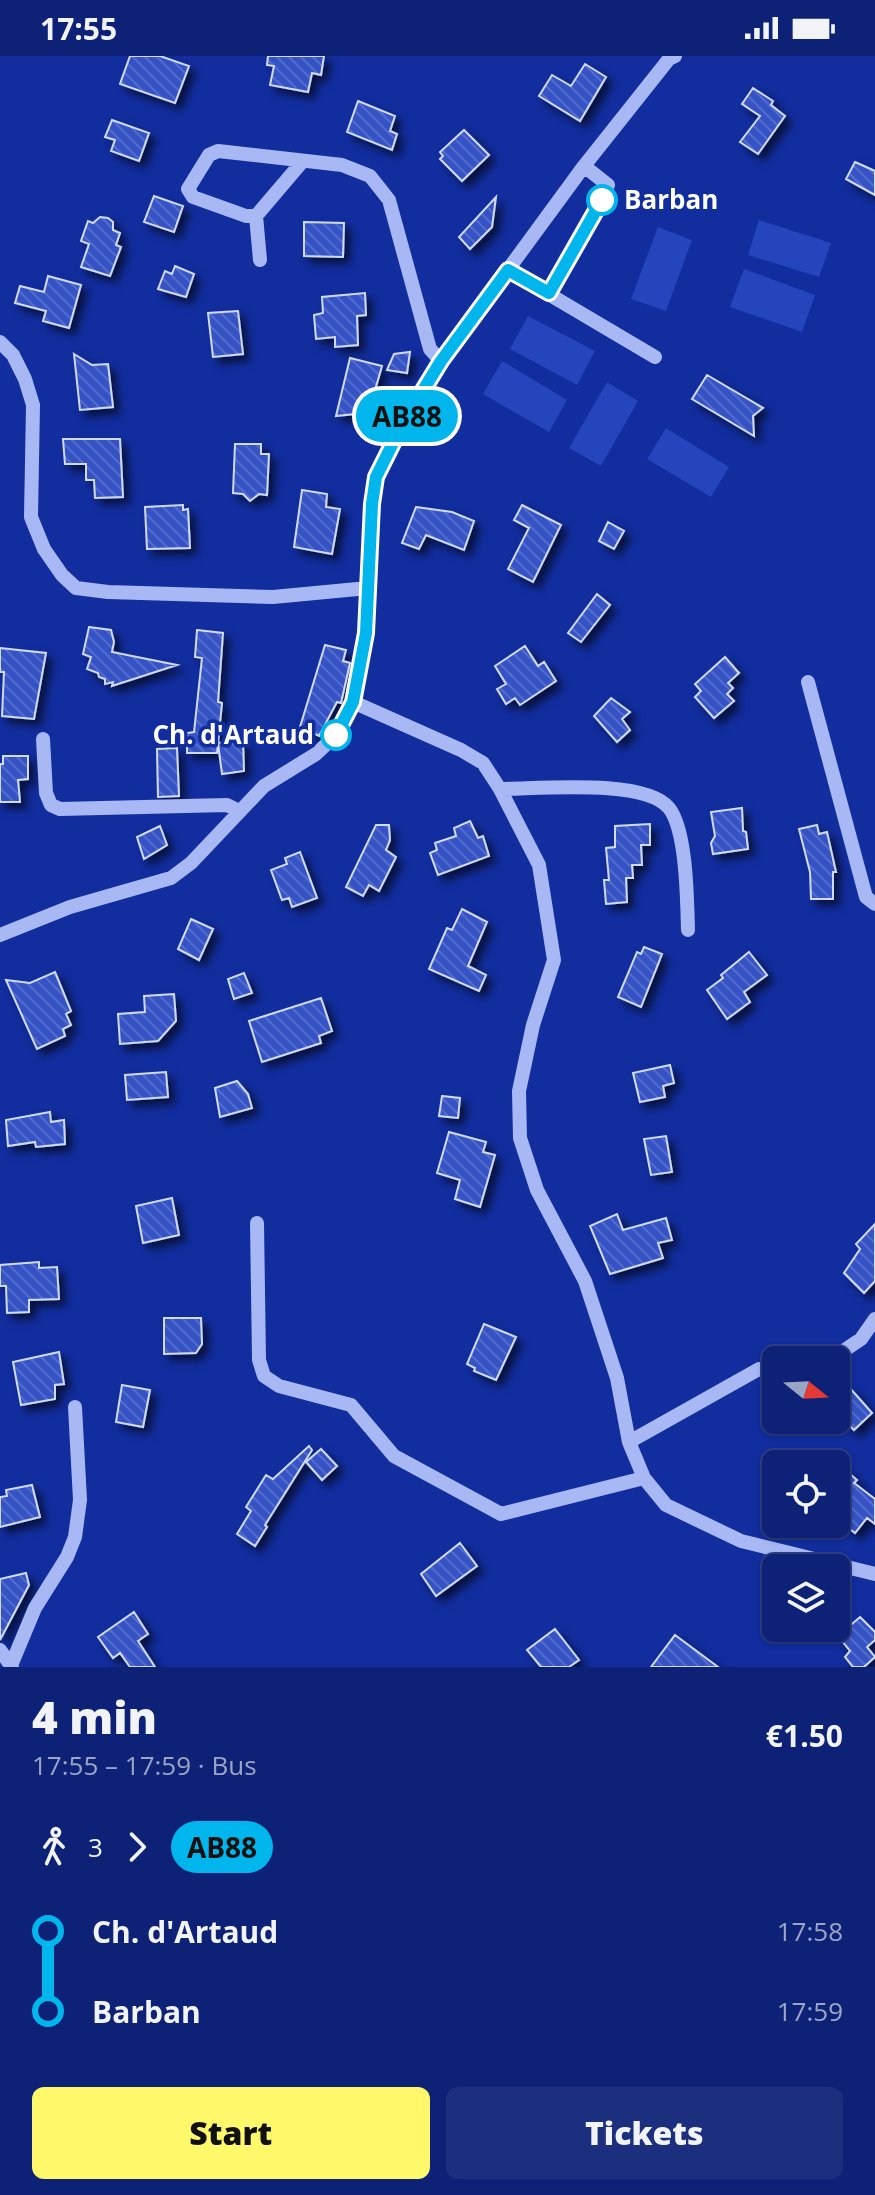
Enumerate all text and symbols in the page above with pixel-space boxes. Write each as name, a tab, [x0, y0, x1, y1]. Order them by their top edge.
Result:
text: 17:55	[40, 8, 117, 49]
place label: Barban	[624, 181, 718, 217]
marker: Barban	[587, 185, 617, 215]
line badge: AB88	[351, 390, 463, 442]
text: AB88	[372, 397, 442, 435]
place label: Ch. d'Artaud	[153, 716, 314, 752]
marker: Ch. d'Artaud	[321, 720, 351, 750]
north arrow	[762, 1346, 850, 1434]
map controls	[762, 1346, 850, 1642]
button: locate	[762, 1450, 850, 1538]
button: layers	[762, 1554, 850, 1642]
text: 4 min	[32, 1687, 157, 1747]
text: €1.50	[766, 1715, 843, 1756]
text: 17:55 – 17:59 · Bus	[32, 1747, 257, 1783]
icon: walk	[32, 1825, 76, 1869]
icon: forward	[115, 1825, 159, 1869]
text: AB88	[187, 1828, 257, 1866]
text: 3	[88, 1829, 103, 1865]
text: Ch. d'Artaud	[92, 1911, 278, 1952]
text: 17:58	[777, 1913, 843, 1949]
text: Barban	[92, 1991, 201, 2032]
text: 17:59	[777, 1993, 843, 2029]
button: Start	[32, 2087, 430, 2179]
button: Tickets	[446, 2087, 843, 2179]

